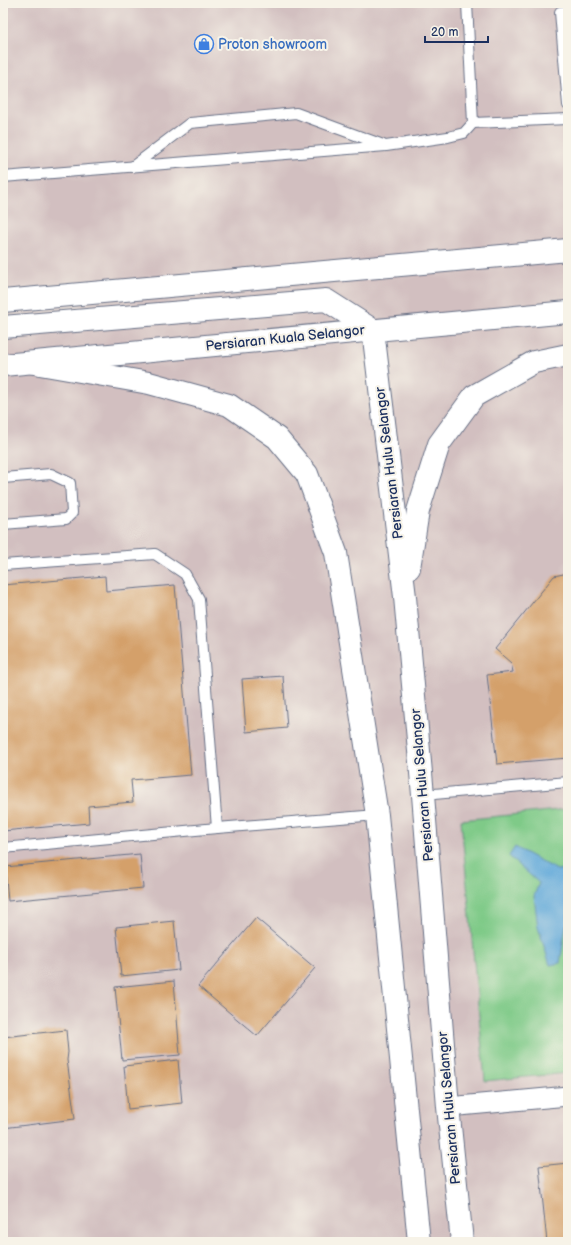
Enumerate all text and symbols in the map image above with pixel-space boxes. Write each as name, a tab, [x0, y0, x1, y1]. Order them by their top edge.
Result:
scale bar	[425, 18, 488, 44]
text: 20 m	[431, 25, 458, 40]
shop icon: Proton showroom	[193, 33, 215, 55]
place label: Proton showroom	[218, 36, 327, 53]
street label: Persiaran Kuala Selangor	[205, 321, 366, 355]
street label: Persiaran Hulu Selangor	[371, 385, 407, 540]
street label: Persiaran Hulu Selangor	[407, 707, 437, 862]
street label: Persiaran Hulu Selangor	[434, 1030, 464, 1185]

